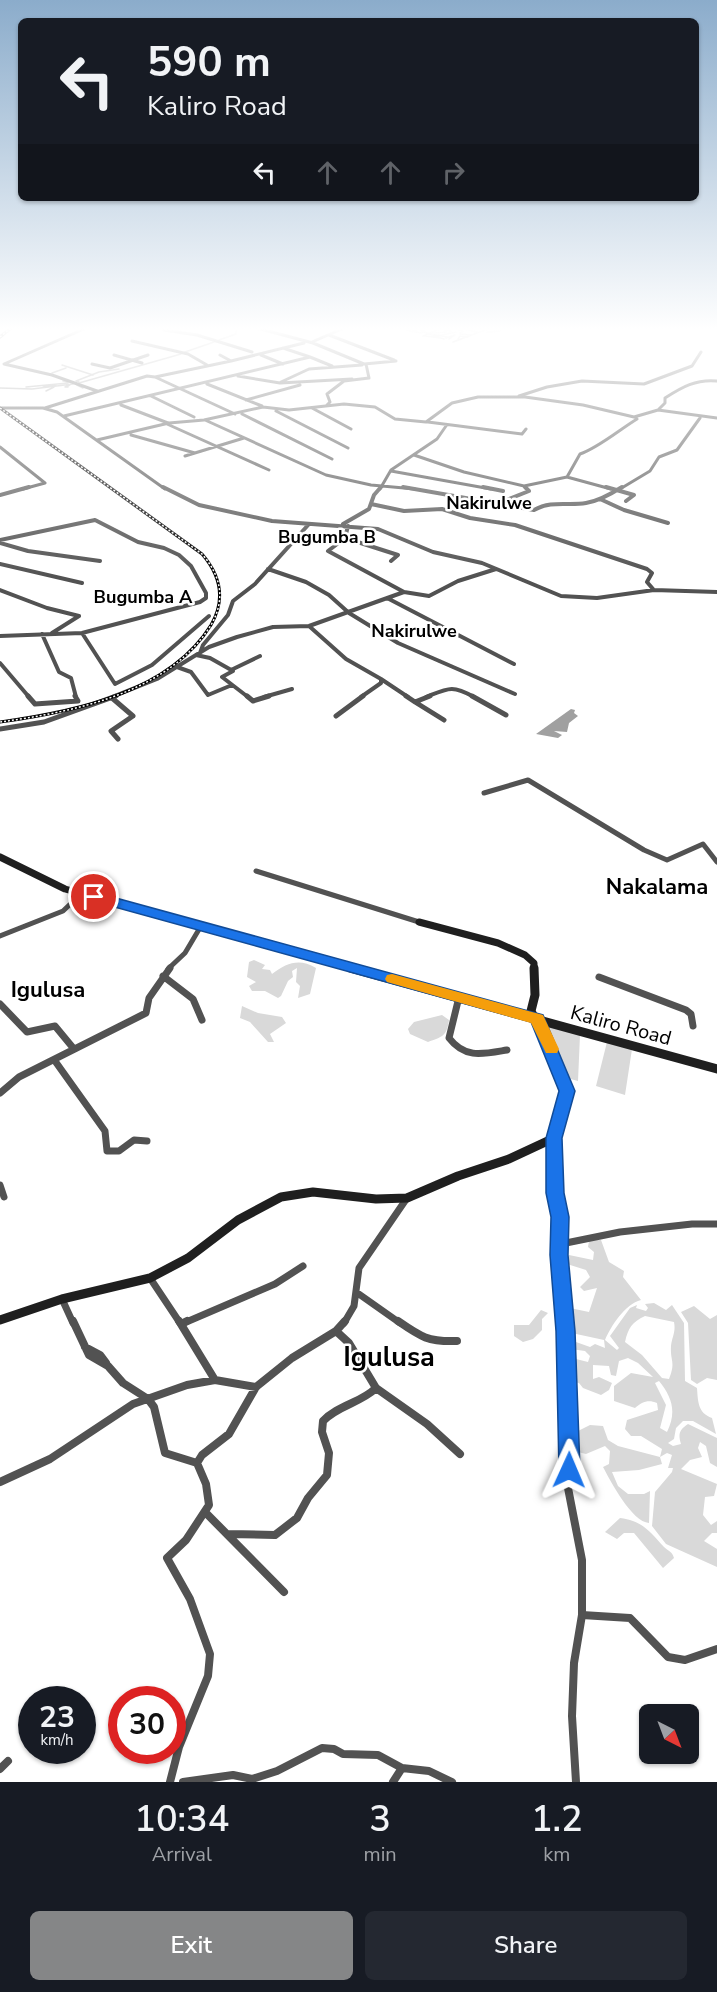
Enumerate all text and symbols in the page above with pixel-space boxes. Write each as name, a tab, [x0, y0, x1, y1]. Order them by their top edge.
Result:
text: 590 m	[147, 34, 271, 91]
icon: left	[48, 42, 126, 120]
text: Kaliro Road	[147, 88, 287, 125]
icon: left	[248, 156, 281, 189]
icon: ahead	[311, 156, 344, 189]
icon: ahead	[374, 156, 407, 189]
icon: right	[437, 156, 470, 189]
district label: Nakirulwe	[446, 491, 532, 515]
district label: Bugumba B	[278, 525, 376, 549]
district label: Bugumba A	[94, 585, 193, 609]
district label: Nakirulwe	[371, 619, 457, 643]
pin	[68, 871, 119, 922]
district label: Nakalama	[606, 872, 708, 902]
icon: arrive	[77, 880, 110, 913]
district label: Igulusa	[11, 975, 85, 1005]
street label: Kaliro Road	[567, 999, 674, 1052]
district label: Igulusa	[343, 1339, 435, 1376]
position arrow	[537, 1438, 601, 1502]
speed limit sign: 30	[108, 1686, 186, 1764]
text: 23	[39, 1697, 75, 1738]
north arrow	[639, 1704, 699, 1764]
map controls	[639, 1704, 699, 1764]
text: km/h	[40, 1730, 74, 1750]
text: 10:34	[134, 1795, 229, 1844]
text: 3	[369, 1795, 391, 1844]
text: 1.2	[531, 1795, 583, 1844]
text: Arrival	[152, 1841, 212, 1868]
text: min	[364, 1841, 397, 1868]
text: km	[543, 1841, 570, 1868]
button: Exit	[30, 1911, 353, 1980]
button: Share	[365, 1911, 687, 1980]

